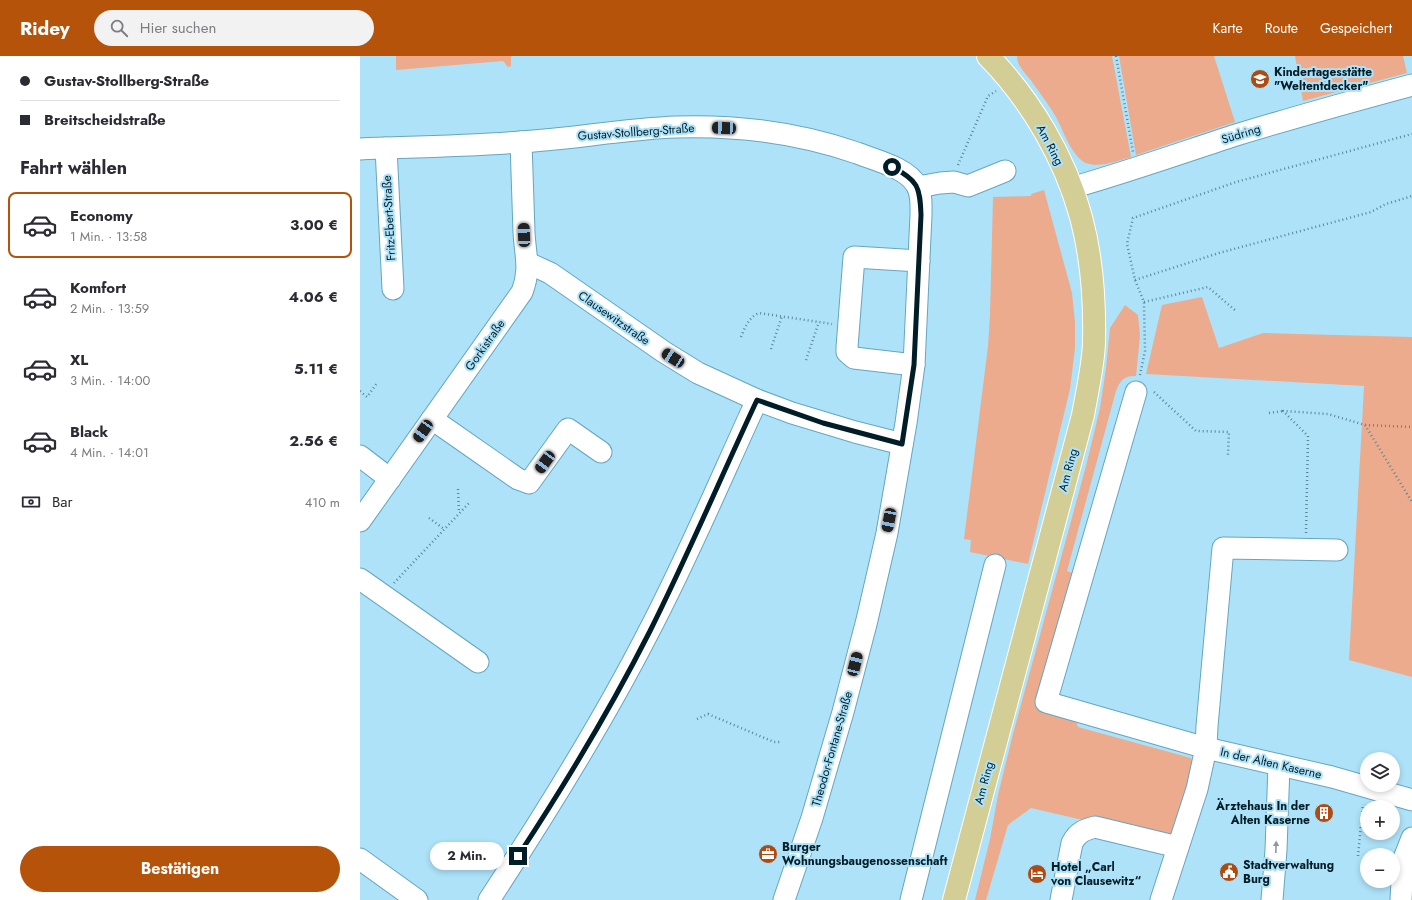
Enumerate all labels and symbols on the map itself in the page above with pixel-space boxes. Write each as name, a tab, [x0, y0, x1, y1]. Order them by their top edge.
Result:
place label: Kindertagesstätte "Weltentdecker"	[1274, 63, 1372, 95]
school or university icon: Kindertagesstätte "Weltentdecker"	[1249, 68, 1271, 90]
street label: Gustav-Stollberg-Straße	[577, 119, 695, 145]
street label: Südring	[1219, 120, 1263, 148]
street label: Am Ring	[1032, 121, 1068, 169]
car	[712, 122, 736, 134]
route start	[883, 158, 901, 176]
street label: Fritz-Ebert-Straße	[378, 175, 400, 261]
car	[518, 223, 530, 247]
street label: Clausewitzstraße	[574, 286, 654, 350]
street label: Gorkistraße	[461, 316, 509, 374]
car	[660, 346, 686, 370]
car	[411, 418, 435, 444]
street label: Am Ring	[1054, 446, 1082, 494]
car	[533, 449, 557, 475]
car	[881, 507, 897, 533]
car	[846, 651, 864, 677]
street label: Theodor-Fontane-Straße	[807, 689, 857, 809]
street label: In der Alten Kaserne	[1219, 743, 1323, 783]
street label: Am Ring	[970, 759, 998, 807]
place label: Ärztehaus In der Alten Kaserne	[1215, 797, 1310, 829]
building icon: Ärztehaus In der Alten Kaserne	[1313, 802, 1335, 824]
place label: Burger Wohnungsbaugenossenschaft	[782, 838, 948, 870]
one-way arrow	[1272, 841, 1279, 853]
callout: 2 Min.	[430, 842, 504, 870]
office icon: Burger Wohnungsbaugenossenschaft	[757, 843, 779, 865]
route end	[509, 847, 527, 865]
place label: Stadtverwaltung Burg	[1243, 856, 1334, 888]
place label: Hotel „Carl von Clausewitz“	[1050, 858, 1141, 890]
public building icon: Stadtverwaltung Burg	[1218, 861, 1240, 883]
hotel icon: Hotel „Carl von Clausewitz“	[1026, 863, 1048, 885]

